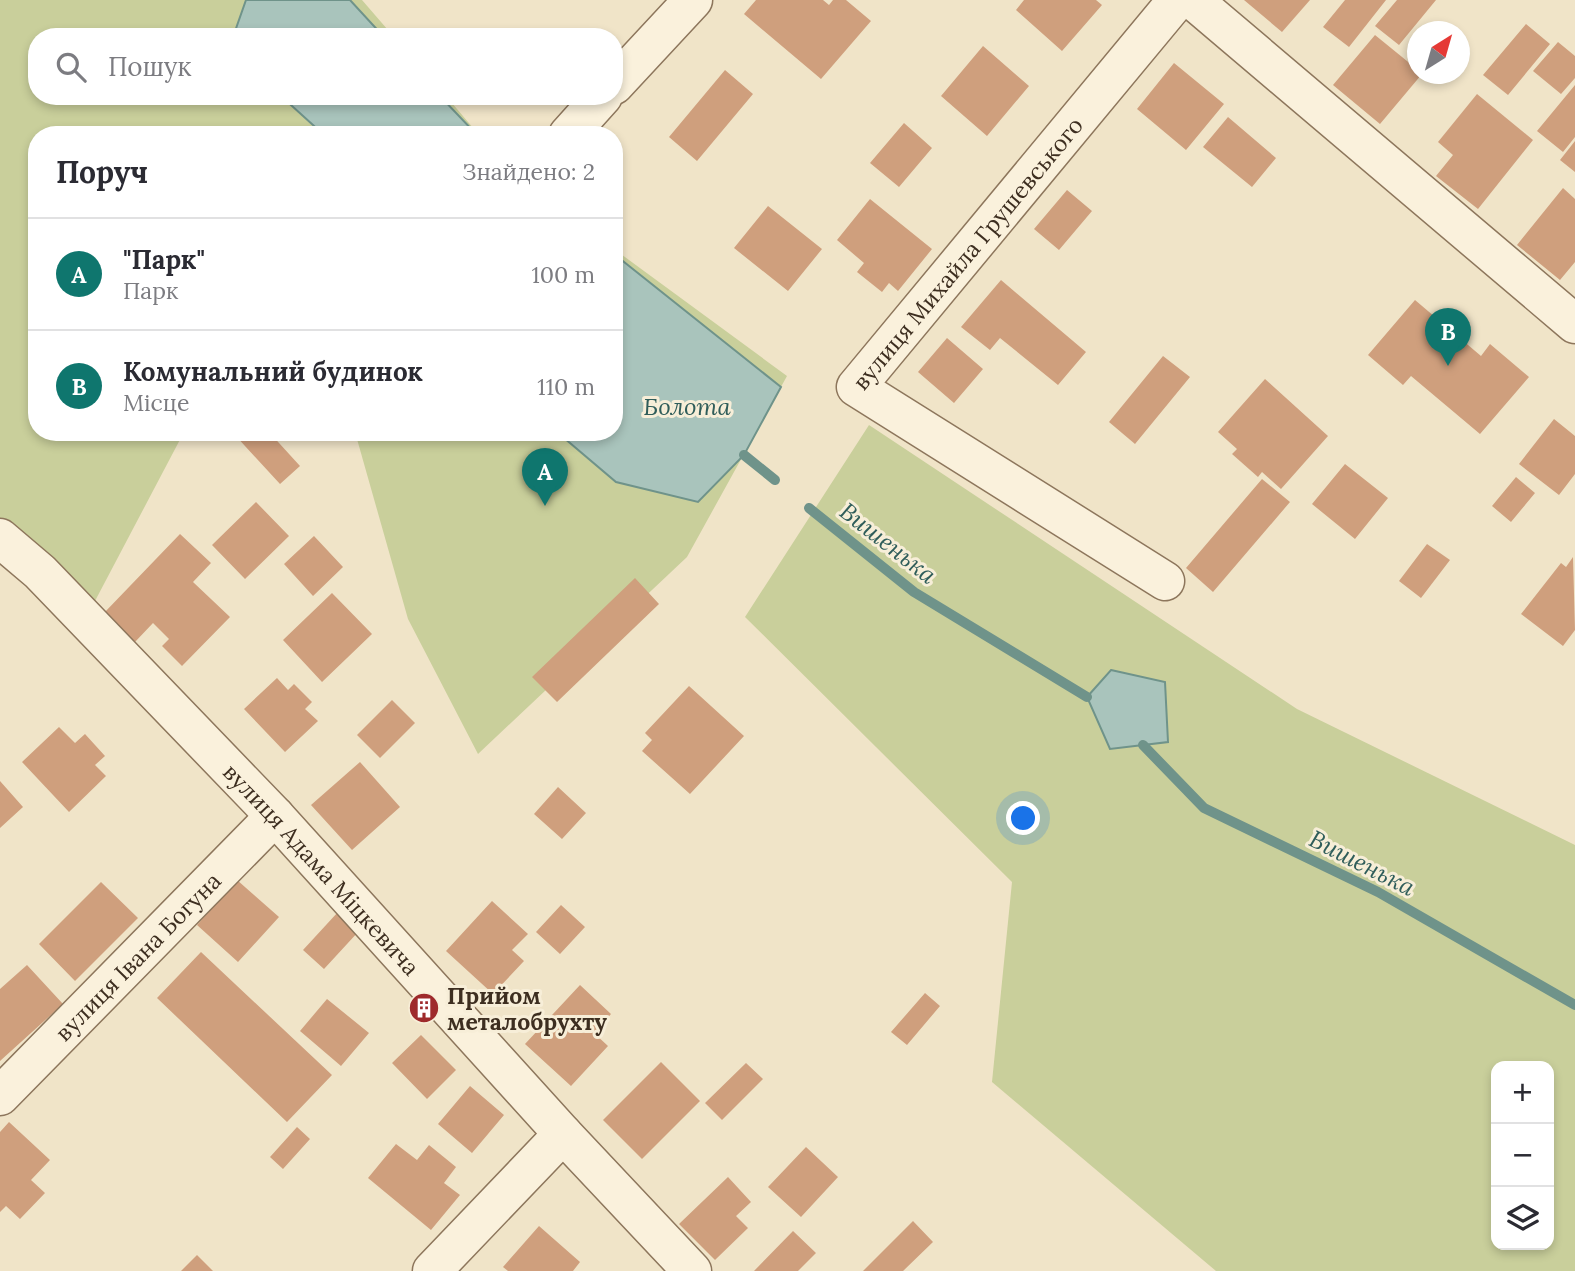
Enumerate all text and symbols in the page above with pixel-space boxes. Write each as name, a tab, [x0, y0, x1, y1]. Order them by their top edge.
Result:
north arrow	[1407, 21, 1470, 84]
search box	[28, 28, 623, 105]
icon: search	[52, 48, 90, 86]
text: Пошук	[108, 50, 192, 83]
street label: вулиця Михайла Грушевського	[846, 111, 1089, 395]
text: Поруч	[56, 153, 148, 191]
text: Знайдено: 2	[462, 157, 595, 186]
text: "Парк"	[123, 243, 205, 276]
text: A	[71, 260, 87, 289]
text: 100 m	[531, 260, 595, 289]
text: Парк	[123, 276, 178, 305]
pin: B	[1425, 308, 1471, 366]
text: Комунальний будинок	[123, 355, 423, 388]
text: B	[71, 372, 87, 401]
text: 110 m	[537, 372, 595, 401]
text: Місце	[123, 388, 189, 417]
water label: Болота	[643, 391, 731, 422]
pin: A	[522, 448, 568, 506]
water label: Вишенька	[833, 496, 943, 591]
street label: вулиця Адама Міцкевича	[217, 757, 426, 981]
your location	[1006, 801, 1040, 835]
water label: Вишенька	[1304, 823, 1421, 903]
street label: вулиця Івана Богуна	[48, 866, 227, 1046]
place label: Прийом металобрухту	[447, 981, 607, 1036]
building icon: Прийом металобрухту	[407, 991, 441, 1025]
map controls	[1491, 1061, 1554, 1250]
button: +	[1491, 1061, 1554, 1124]
button: −	[1491, 1124, 1554, 1187]
button: layers	[1491, 1187, 1554, 1250]

